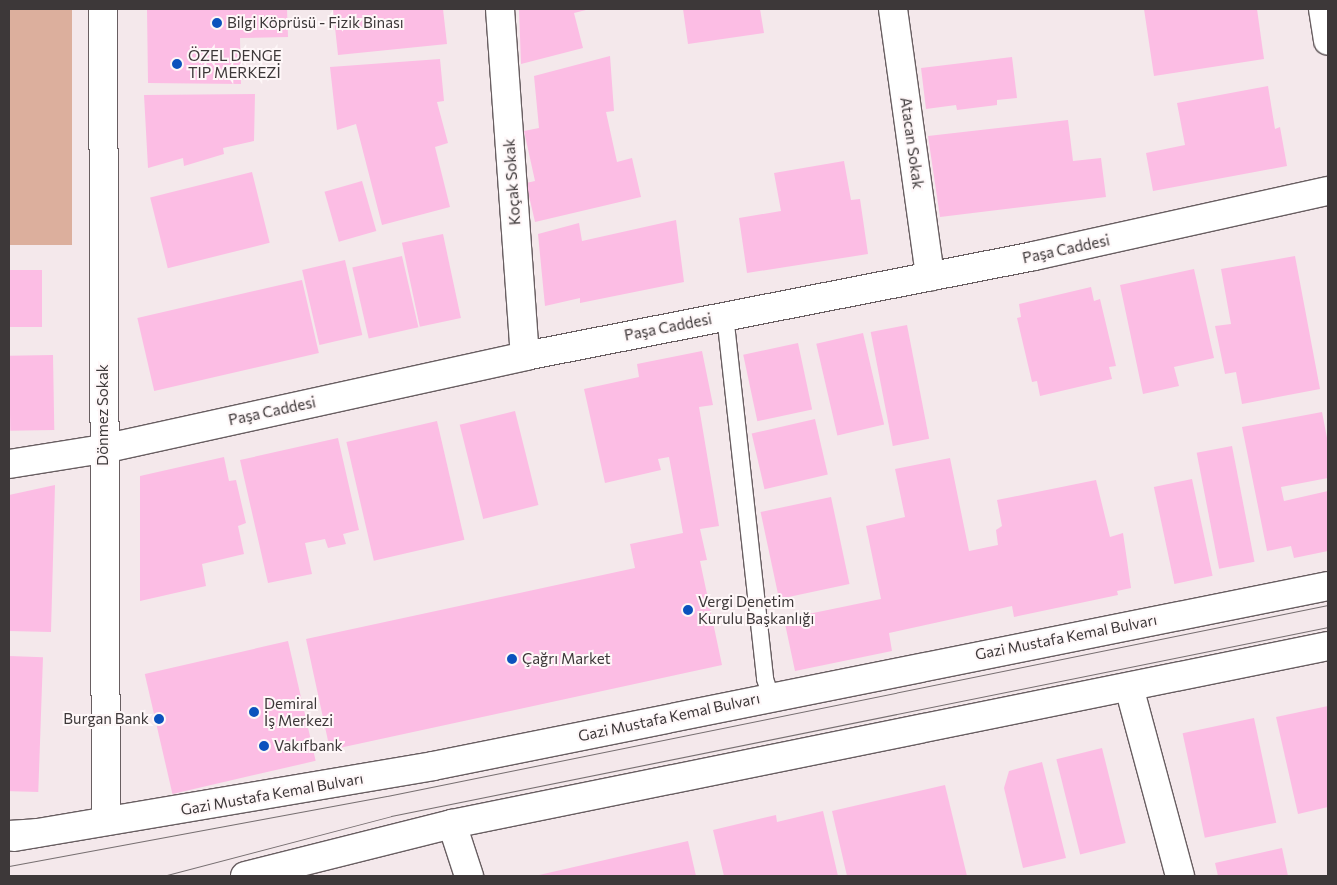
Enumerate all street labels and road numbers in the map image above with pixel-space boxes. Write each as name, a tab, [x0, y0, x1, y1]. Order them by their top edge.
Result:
street label: Atacan Sokak	[897, 96, 927, 190]
street label: Koçak Sokak	[500, 138, 524, 226]
street label: Paşa Caddesi	[1021, 231, 1111, 267]
street label: Paşa Caddesi	[623, 310, 713, 344]
street label: Dönmez Sokak	[94, 364, 112, 466]
street label: Paşa Caddesi	[227, 393, 317, 429]
street label: Gazi Mustafa Kemal Bulvarı	[973, 611, 1159, 663]
street label: Gazi Mustafa Kemal Bulvarı	[577, 689, 761, 745]
street label: Gazi Mustafa Kemal Bulvarı	[179, 769, 365, 819]

